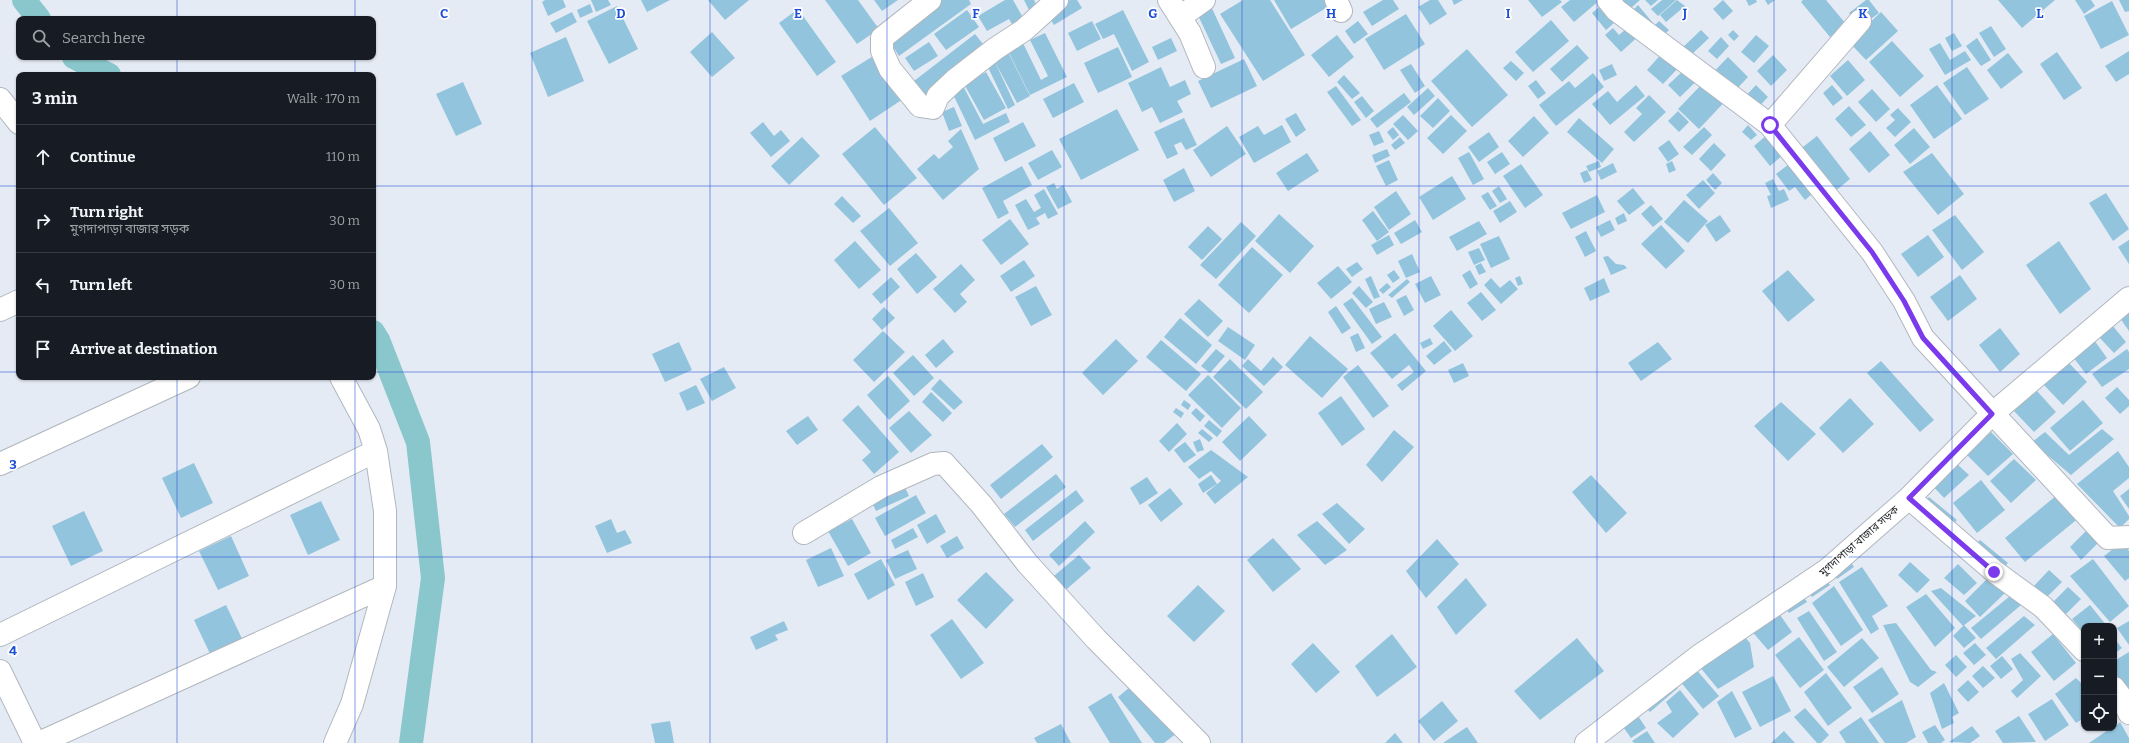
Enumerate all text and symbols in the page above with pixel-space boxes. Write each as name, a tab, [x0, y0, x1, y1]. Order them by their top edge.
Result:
text: C	[440, 6, 448, 21]
text: D	[616, 6, 626, 21]
text: E	[794, 6, 802, 21]
text: F	[972, 6, 980, 21]
text: G	[1148, 6, 1158, 21]
text: H	[1326, 6, 1336, 21]
text: I	[1506, 6, 1511, 21]
text: J	[1682, 6, 1688, 21]
text: K	[1858, 6, 1868, 21]
text: L	[2036, 6, 2044, 21]
search box	[16, 16, 376, 60]
icon: search	[30, 27, 52, 49]
text: Search here	[62, 29, 145, 47]
text: 3 min	[32, 88, 77, 109]
text: Walk · 170 m	[287, 91, 360, 106]
route start	[1761, 116, 1779, 134]
icon: ahead	[32, 146, 54, 168]
text: Continue	[70, 148, 136, 166]
text: 110 m	[326, 149, 360, 164]
text: Turn right	[70, 203, 143, 221]
icon: right	[32, 210, 54, 232]
text: 30 m	[329, 213, 360, 228]
text: মুগদাপাড়া বাজার সড়ক	[70, 221, 189, 236]
icon: left	[32, 274, 54, 296]
text: Turn left	[70, 276, 132, 294]
text: 30 m	[329, 277, 360, 292]
icon: arrive	[32, 338, 54, 360]
text: Arrive at destination	[70, 340, 217, 358]
text: 3	[9, 457, 17, 472]
street label: মুগদাপাড়া বাজার সড়ক	[1816, 503, 1901, 580]
route end	[1985, 563, 2003, 581]
map controls	[2081, 623, 2117, 731]
button: +	[2081, 623, 2117, 659]
text: 4	[9, 643, 17, 658]
button: −	[2081, 659, 2117, 695]
button: locate	[2081, 695, 2117, 731]

